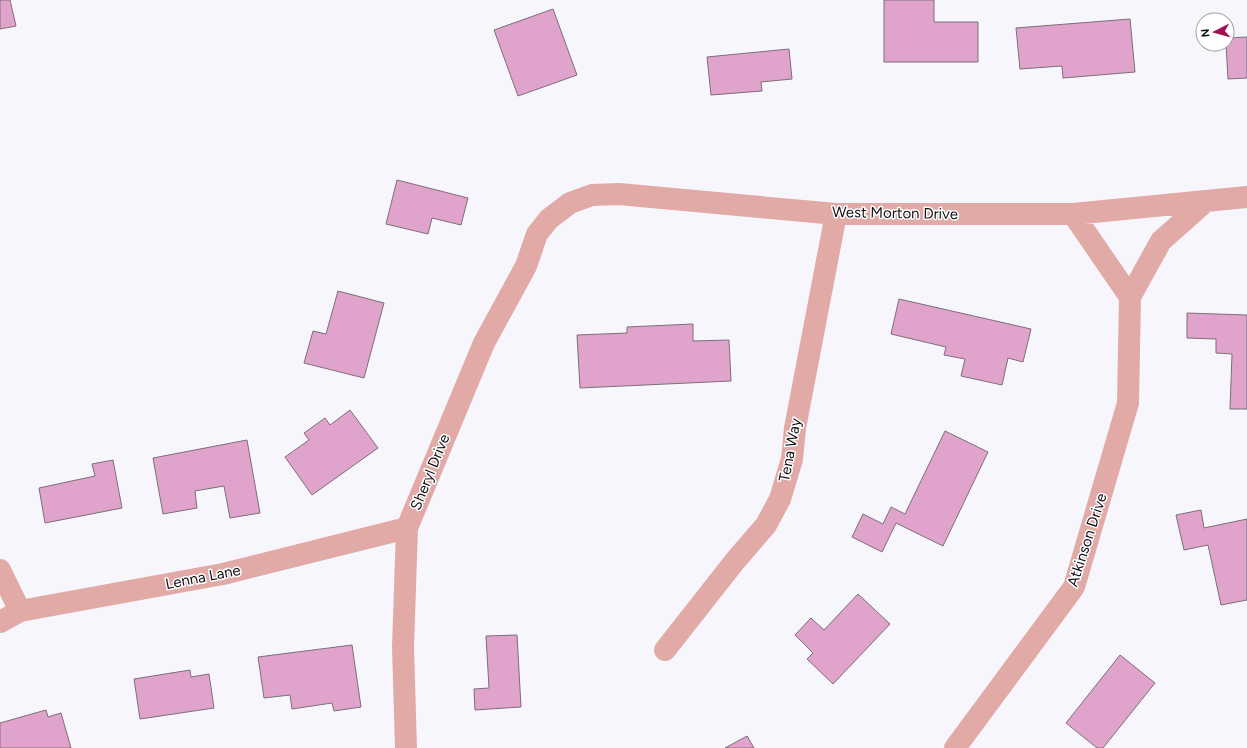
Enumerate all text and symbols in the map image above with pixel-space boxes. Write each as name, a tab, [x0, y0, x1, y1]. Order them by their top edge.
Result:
north arrow	[1195, 12, 1235, 52]
text: N	[1199, 28, 1212, 38]
street label: West Morton Drive	[832, 203, 958, 223]
street label: Tena Way	[775, 417, 805, 483]
street label: Sheryl Drive	[407, 431, 453, 513]
street label: Atkinson Drive	[1063, 491, 1111, 589]
street label: Lenna Lane	[164, 561, 242, 593]

